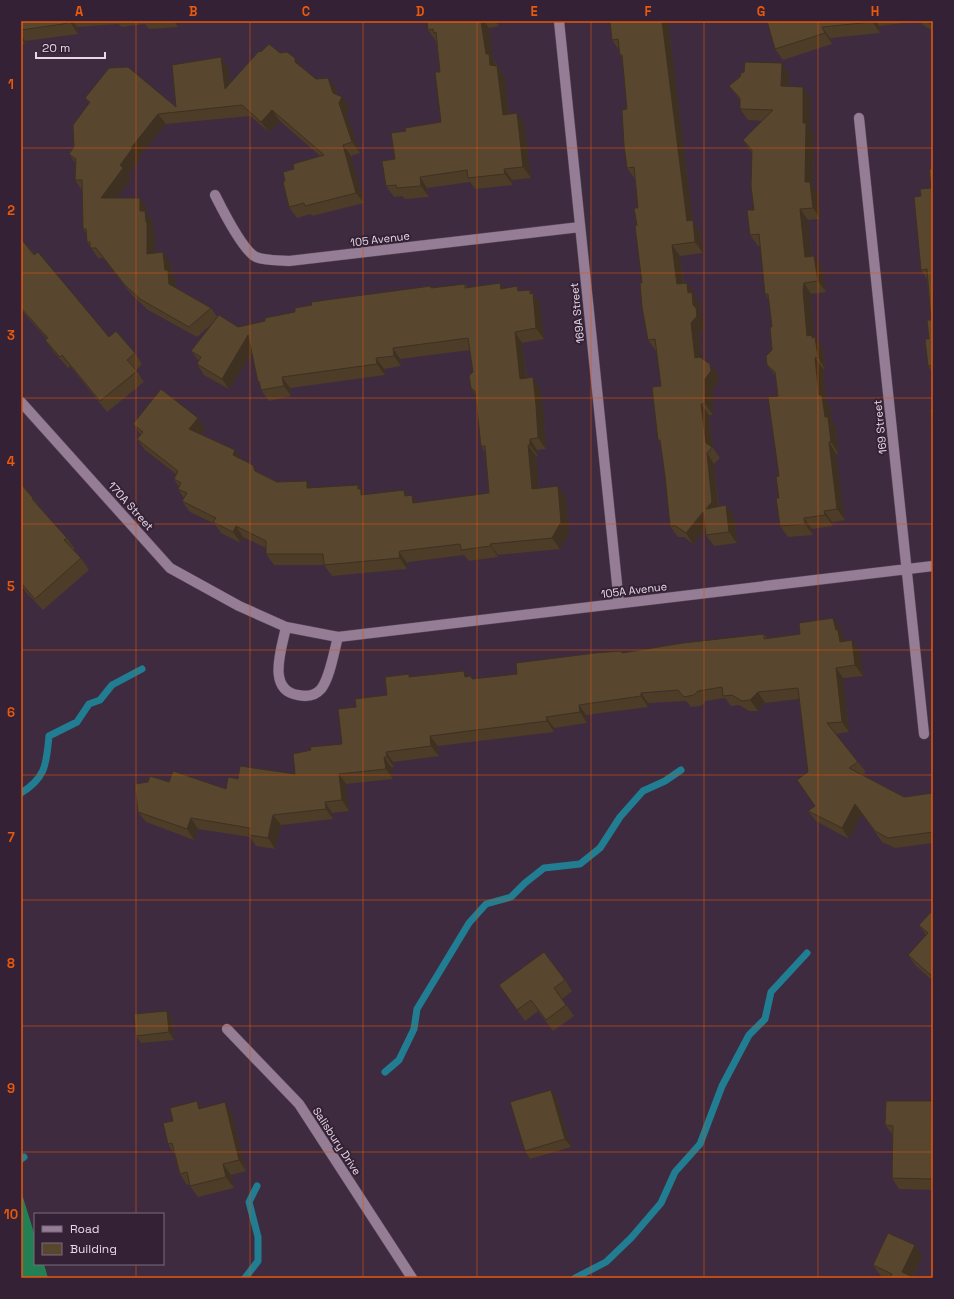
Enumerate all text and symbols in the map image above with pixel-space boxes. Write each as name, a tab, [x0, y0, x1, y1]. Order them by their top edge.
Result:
text: A	[75, 3, 84, 20]
text: B	[189, 3, 198, 20]
text: C	[302, 3, 310, 20]
text: D	[416, 3, 425, 20]
text: E	[530, 3, 538, 20]
text: F	[645, 3, 652, 20]
text: G	[757, 3, 765, 20]
text: H	[871, 3, 879, 20]
scale bar	[36, 34, 105, 60]
text: 20 m	[42, 40, 70, 56]
text: 1	[8, 76, 14, 93]
text: 2	[7, 202, 15, 219]
street label: 105 Avenue	[349, 228, 411, 250]
street label: 169A Street	[567, 282, 587, 344]
text: 3	[7, 327, 15, 344]
street label: 169 Street	[870, 399, 890, 455]
text: 4	[7, 453, 15, 470]
street label: 170A Street	[105, 479, 157, 533]
text: 5	[7, 578, 15, 595]
street label: 105A Avenue	[600, 579, 668, 601]
text: 6	[7, 704, 15, 721]
text: 7	[7, 829, 15, 846]
text: 8	[7, 955, 15, 972]
text: 9	[7, 1080, 15, 1097]
street label: Salisbury Drive	[310, 1104, 364, 1178]
text: 10	[4, 1206, 18, 1223]
legend	[34, 1213, 164, 1265]
text: Road	[70, 1221, 99, 1237]
text: Building	[70, 1241, 117, 1257]

